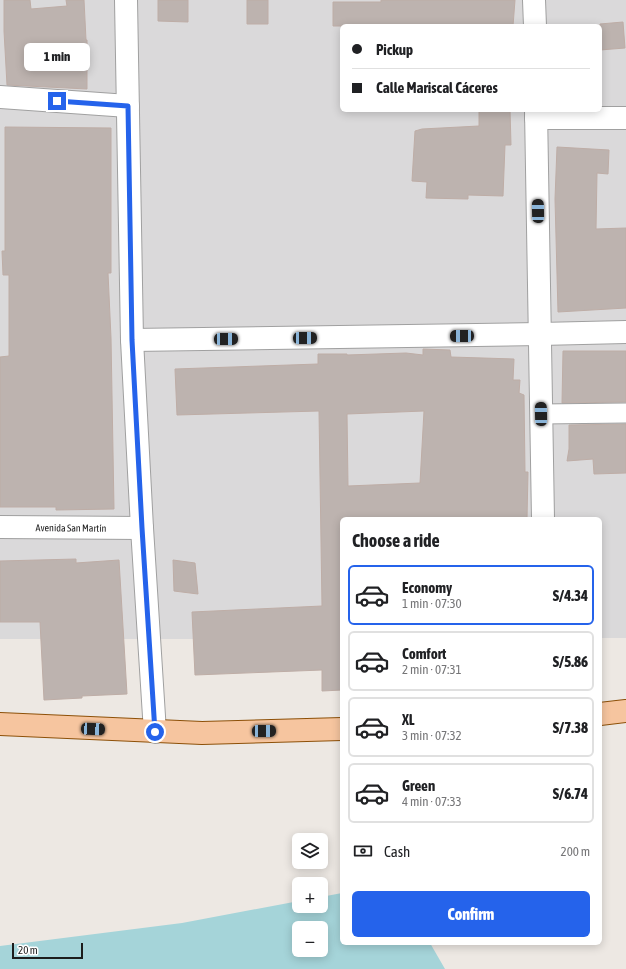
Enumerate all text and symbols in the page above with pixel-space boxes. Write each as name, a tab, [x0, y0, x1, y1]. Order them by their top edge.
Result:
text: Pickup	[376, 41, 413, 58]
callout: 1 min	[24, 43, 90, 71]
text: 1 min	[44, 49, 70, 64]
text: Calle Mariscal Cáceres	[376, 79, 498, 96]
route end	[48, 92, 66, 110]
car	[532, 199, 544, 223]
car	[450, 330, 474, 342]
car	[293, 332, 317, 344]
car	[214, 333, 238, 345]
car	[535, 402, 547, 426]
street label: Avenida San Martín	[36, 522, 107, 533]
text: Choose a ride	[352, 530, 440, 551]
icon: car	[354, 577, 390, 613]
text: Economy	[402, 579, 452, 596]
text: S/4.34	[553, 587, 588, 604]
text: 1 min · 07:30	[402, 596, 462, 611]
icon: car	[354, 643, 390, 679]
text: Comfort	[402, 645, 446, 662]
text: S/5.86	[553, 653, 588, 670]
text: 2 min · 07:31	[402, 662, 462, 677]
icon: car	[354, 709, 390, 745]
text: XL	[402, 711, 415, 728]
text: S/7.38	[553, 719, 588, 736]
car	[81, 722, 105, 736]
route start	[146, 723, 164, 741]
car	[252, 725, 276, 737]
text: 3 min · 07:32	[402, 728, 462, 743]
icon: car	[354, 775, 390, 811]
text: Green	[402, 777, 435, 794]
text: S/6.74	[553, 785, 588, 802]
text: 4 min · 07:33	[402, 794, 462, 809]
map controls	[292, 833, 328, 957]
button: layers	[292, 833, 328, 869]
icon: cash	[352, 840, 374, 862]
text: Cash	[384, 843, 410, 860]
text: 200 m	[561, 844, 590, 859]
button: +	[292, 877, 328, 913]
button: Confirm	[352, 891, 590, 937]
button: −	[292, 921, 328, 957]
scale bar	[12, 941, 83, 960]
text: 20 m	[18, 944, 38, 956]

